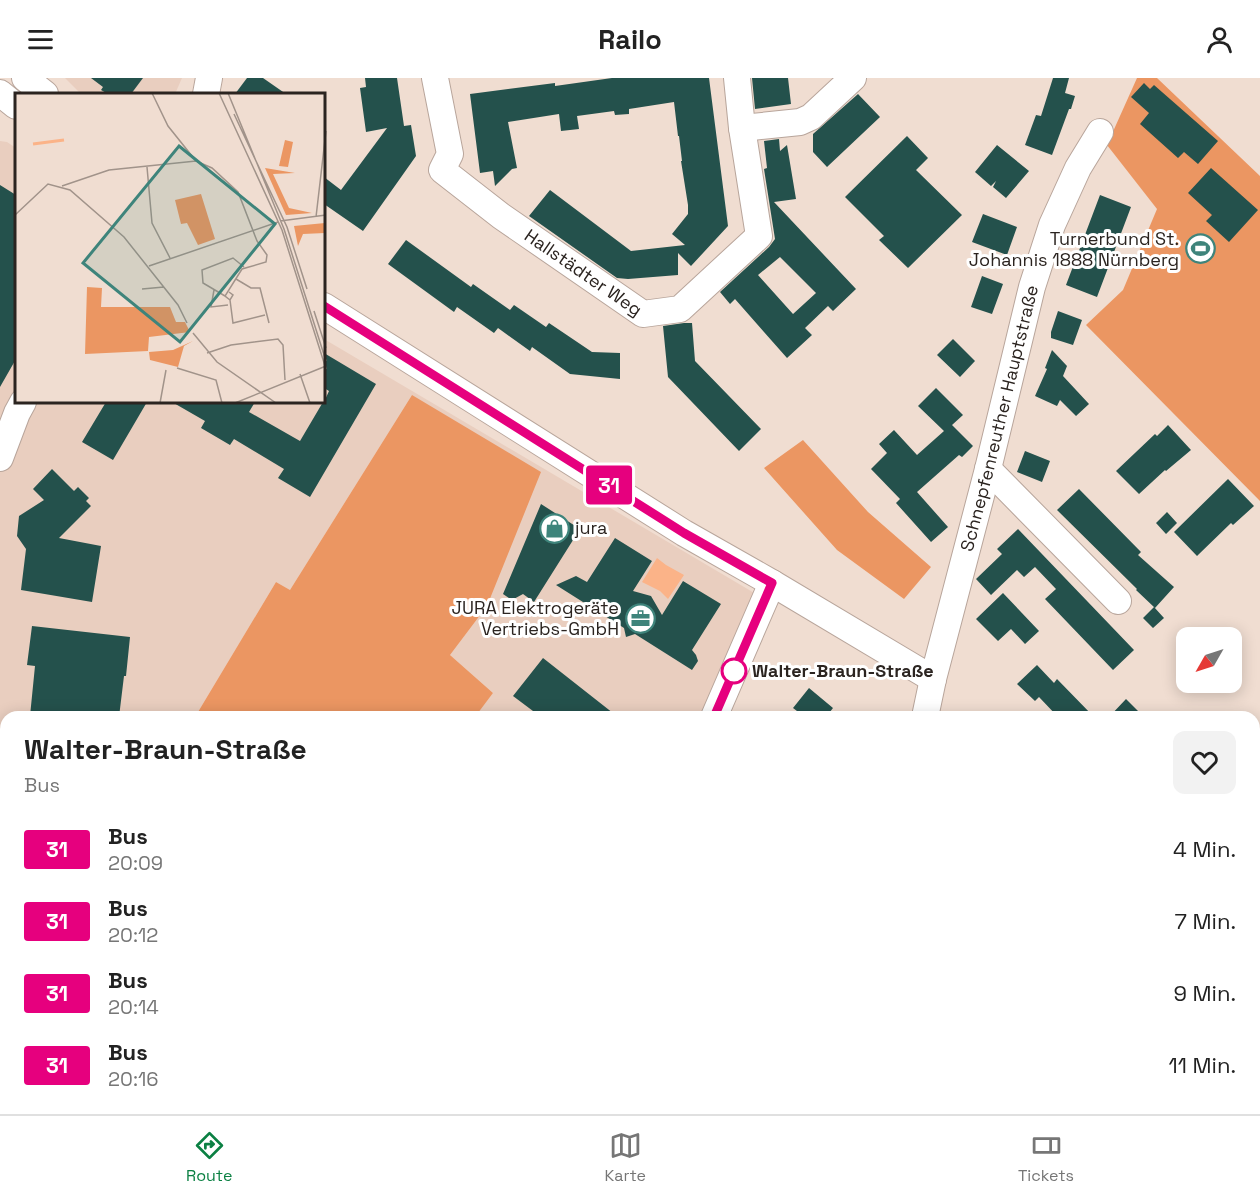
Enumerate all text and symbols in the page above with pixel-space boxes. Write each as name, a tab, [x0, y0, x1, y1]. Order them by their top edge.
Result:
text: Railo	[598, 22, 662, 57]
icon: menu	[24, 23, 57, 56]
icon: person	[1203, 23, 1236, 56]
inset map	[15, 93, 326, 404]
street label: Hallstädter Weg	[520, 224, 647, 321]
place label: Turnerbund St. Johannis 1888 Nürnberg	[969, 227, 1179, 271]
sports icon: Turnerbund St. Johannis 1888 Nürnberg	[1184, 233, 1216, 265]
street label: Schnepfenreuther Hauptstraße	[955, 283, 1043, 554]
line badge: 31	[582, 466, 636, 504]
text: 31	[598, 472, 620, 499]
shop icon: jura	[538, 512, 570, 544]
place label: jura	[574, 516, 607, 539]
place label: JURA Elektrogeräte Vertriebs-GmbH	[451, 596, 619, 640]
office icon: JURA Elektrogeräte Vertriebs-GmbH	[624, 602, 656, 634]
north arrow	[1176, 627, 1242, 693]
map controls	[1176, 627, 1242, 693]
marker: Walter-Braun-Straße	[721, 658, 747, 684]
place label: Walter-Braun-Straße	[752, 659, 934, 682]
text: Walter-Braun-Straße	[24, 731, 307, 767]
button: heart	[1173, 731, 1236, 794]
text: Bus	[24, 772, 60, 798]
text: Bus	[108, 822, 148, 850]
text: 4 Min.	[1173, 835, 1236, 863]
text: 31	[46, 836, 68, 863]
text: 20:09	[108, 850, 163, 876]
text: Bus	[108, 894, 148, 922]
text: 7 Min.	[1174, 907, 1236, 935]
text: 31	[46, 908, 68, 935]
text: 20:12	[108, 922, 158, 948]
text: Bus	[108, 966, 148, 994]
text: 9 Min.	[1173, 979, 1236, 1007]
text: 31	[46, 980, 68, 1007]
text: 20:14	[108, 994, 159, 1020]
text: Bus	[108, 1038, 148, 1066]
text: 11 Min.	[1168, 1051, 1236, 1079]
text: 31	[46, 1052, 68, 1079]
text: 20:16	[108, 1066, 159, 1092]
tab: Route	[186, 1129, 232, 1186]
tab: Karte	[604, 1129, 646, 1186]
tab: Tickets	[1018, 1129, 1074, 1186]

